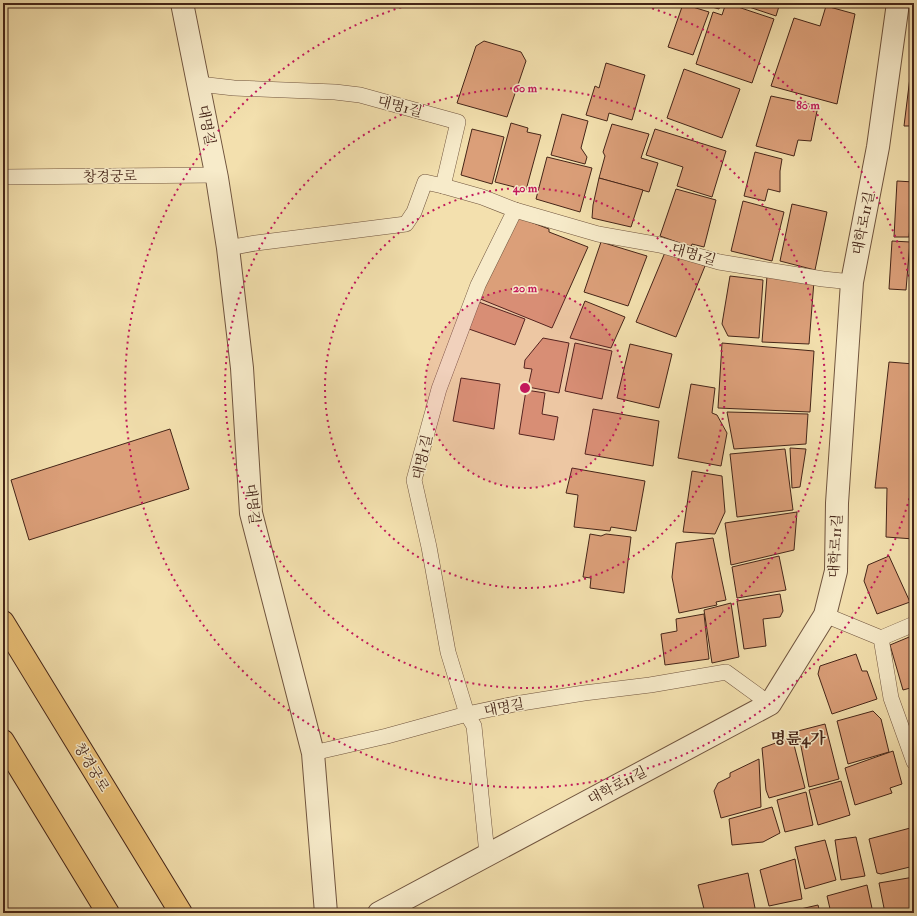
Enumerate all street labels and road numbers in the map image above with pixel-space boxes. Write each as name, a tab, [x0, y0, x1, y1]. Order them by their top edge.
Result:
street label: 대명1길	[376, 92, 424, 121]
street label: 대명길	[194, 104, 219, 147]
street label: 창경궁로	[83, 168, 138, 185]
street label: 대학로11길	[849, 190, 878, 256]
street label: 대명1길	[670, 240, 718, 269]
street label: 대명1길	[409, 433, 436, 481]
street label: 대명길	[242, 483, 263, 525]
street label: 대학로11길	[825, 514, 846, 578]
street label: 대명길	[483, 695, 526, 720]
street label: 창경궁로	[70, 740, 113, 795]
street label: 대학로11길	[585, 763, 650, 808]

